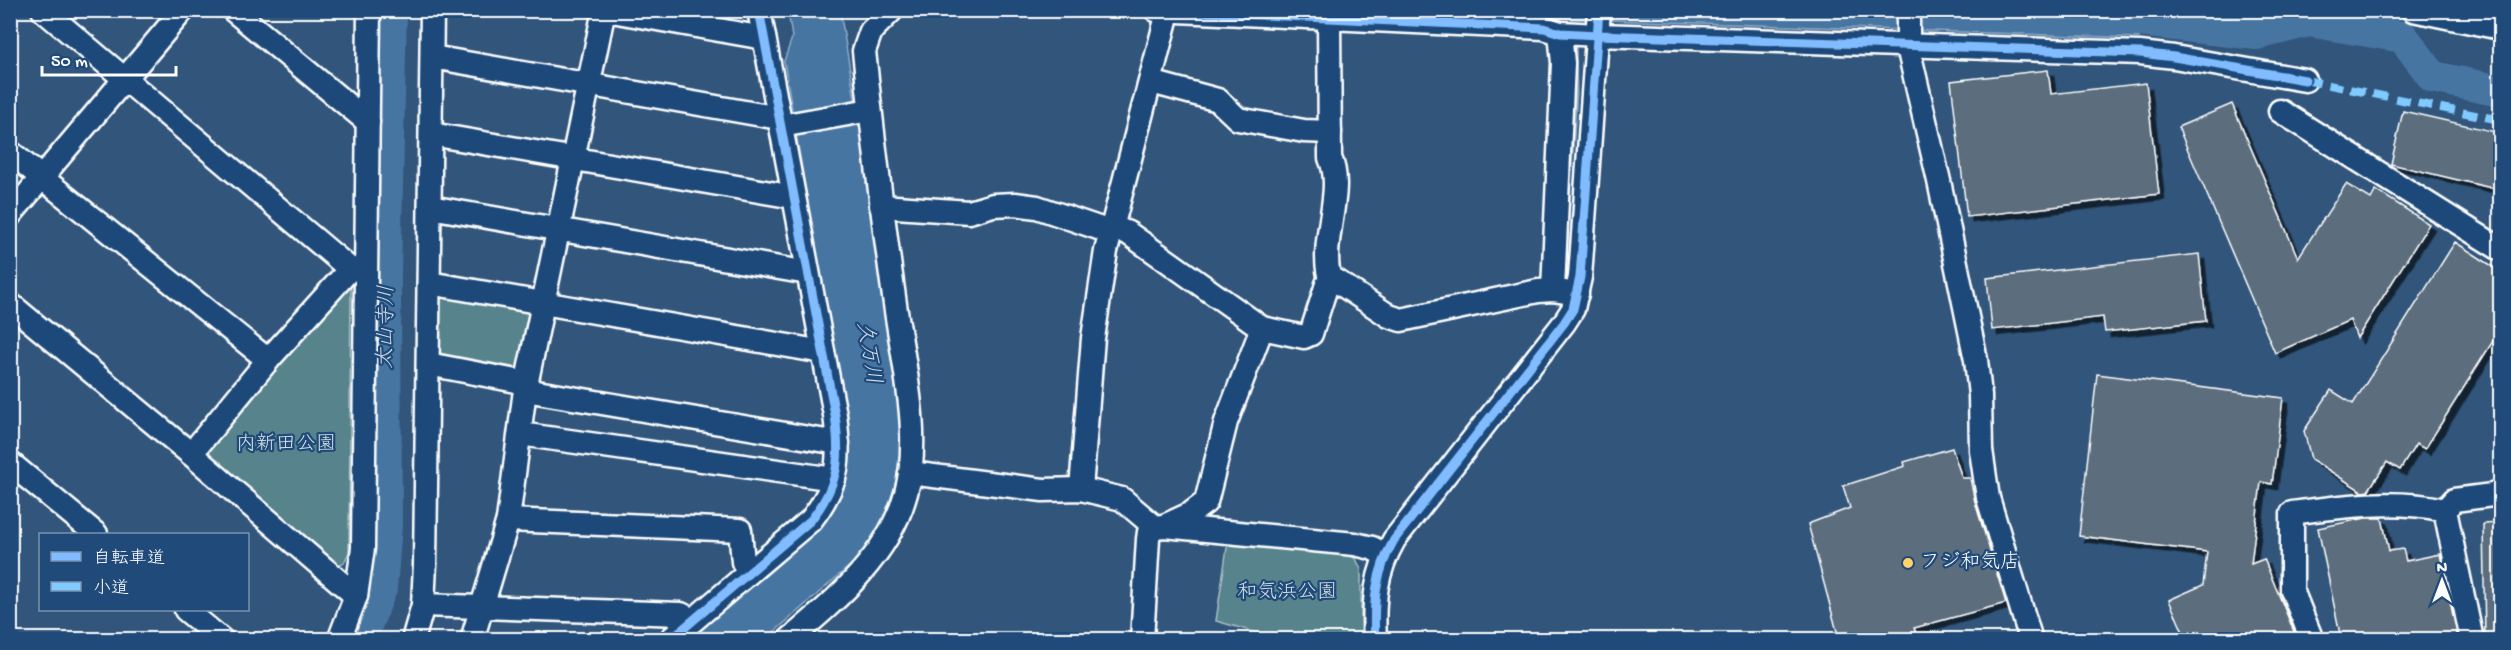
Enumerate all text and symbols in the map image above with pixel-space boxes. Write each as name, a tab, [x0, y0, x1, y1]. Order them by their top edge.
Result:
scale bar	[42, 39, 176, 77]
text: 50 m	[51, 52, 88, 73]
water label: 太山寺川	[373, 285, 401, 369]
water label: 久万川	[850, 320, 885, 386]
park label: 内新田公園	[236, 433, 336, 457]
legend	[39, 533, 249, 611]
text: 自転車道	[93, 548, 165, 570]
place label: フジ和気店	[1920, 550, 2020, 575]
north arrow	[2412, 551, 2472, 611]
marker: フジ和気店	[1901, 556, 1915, 570]
text: N	[2437, 560, 2448, 579]
text: 小道	[93, 578, 129, 600]
park label: 和気浜公園	[1237, 581, 1337, 605]

